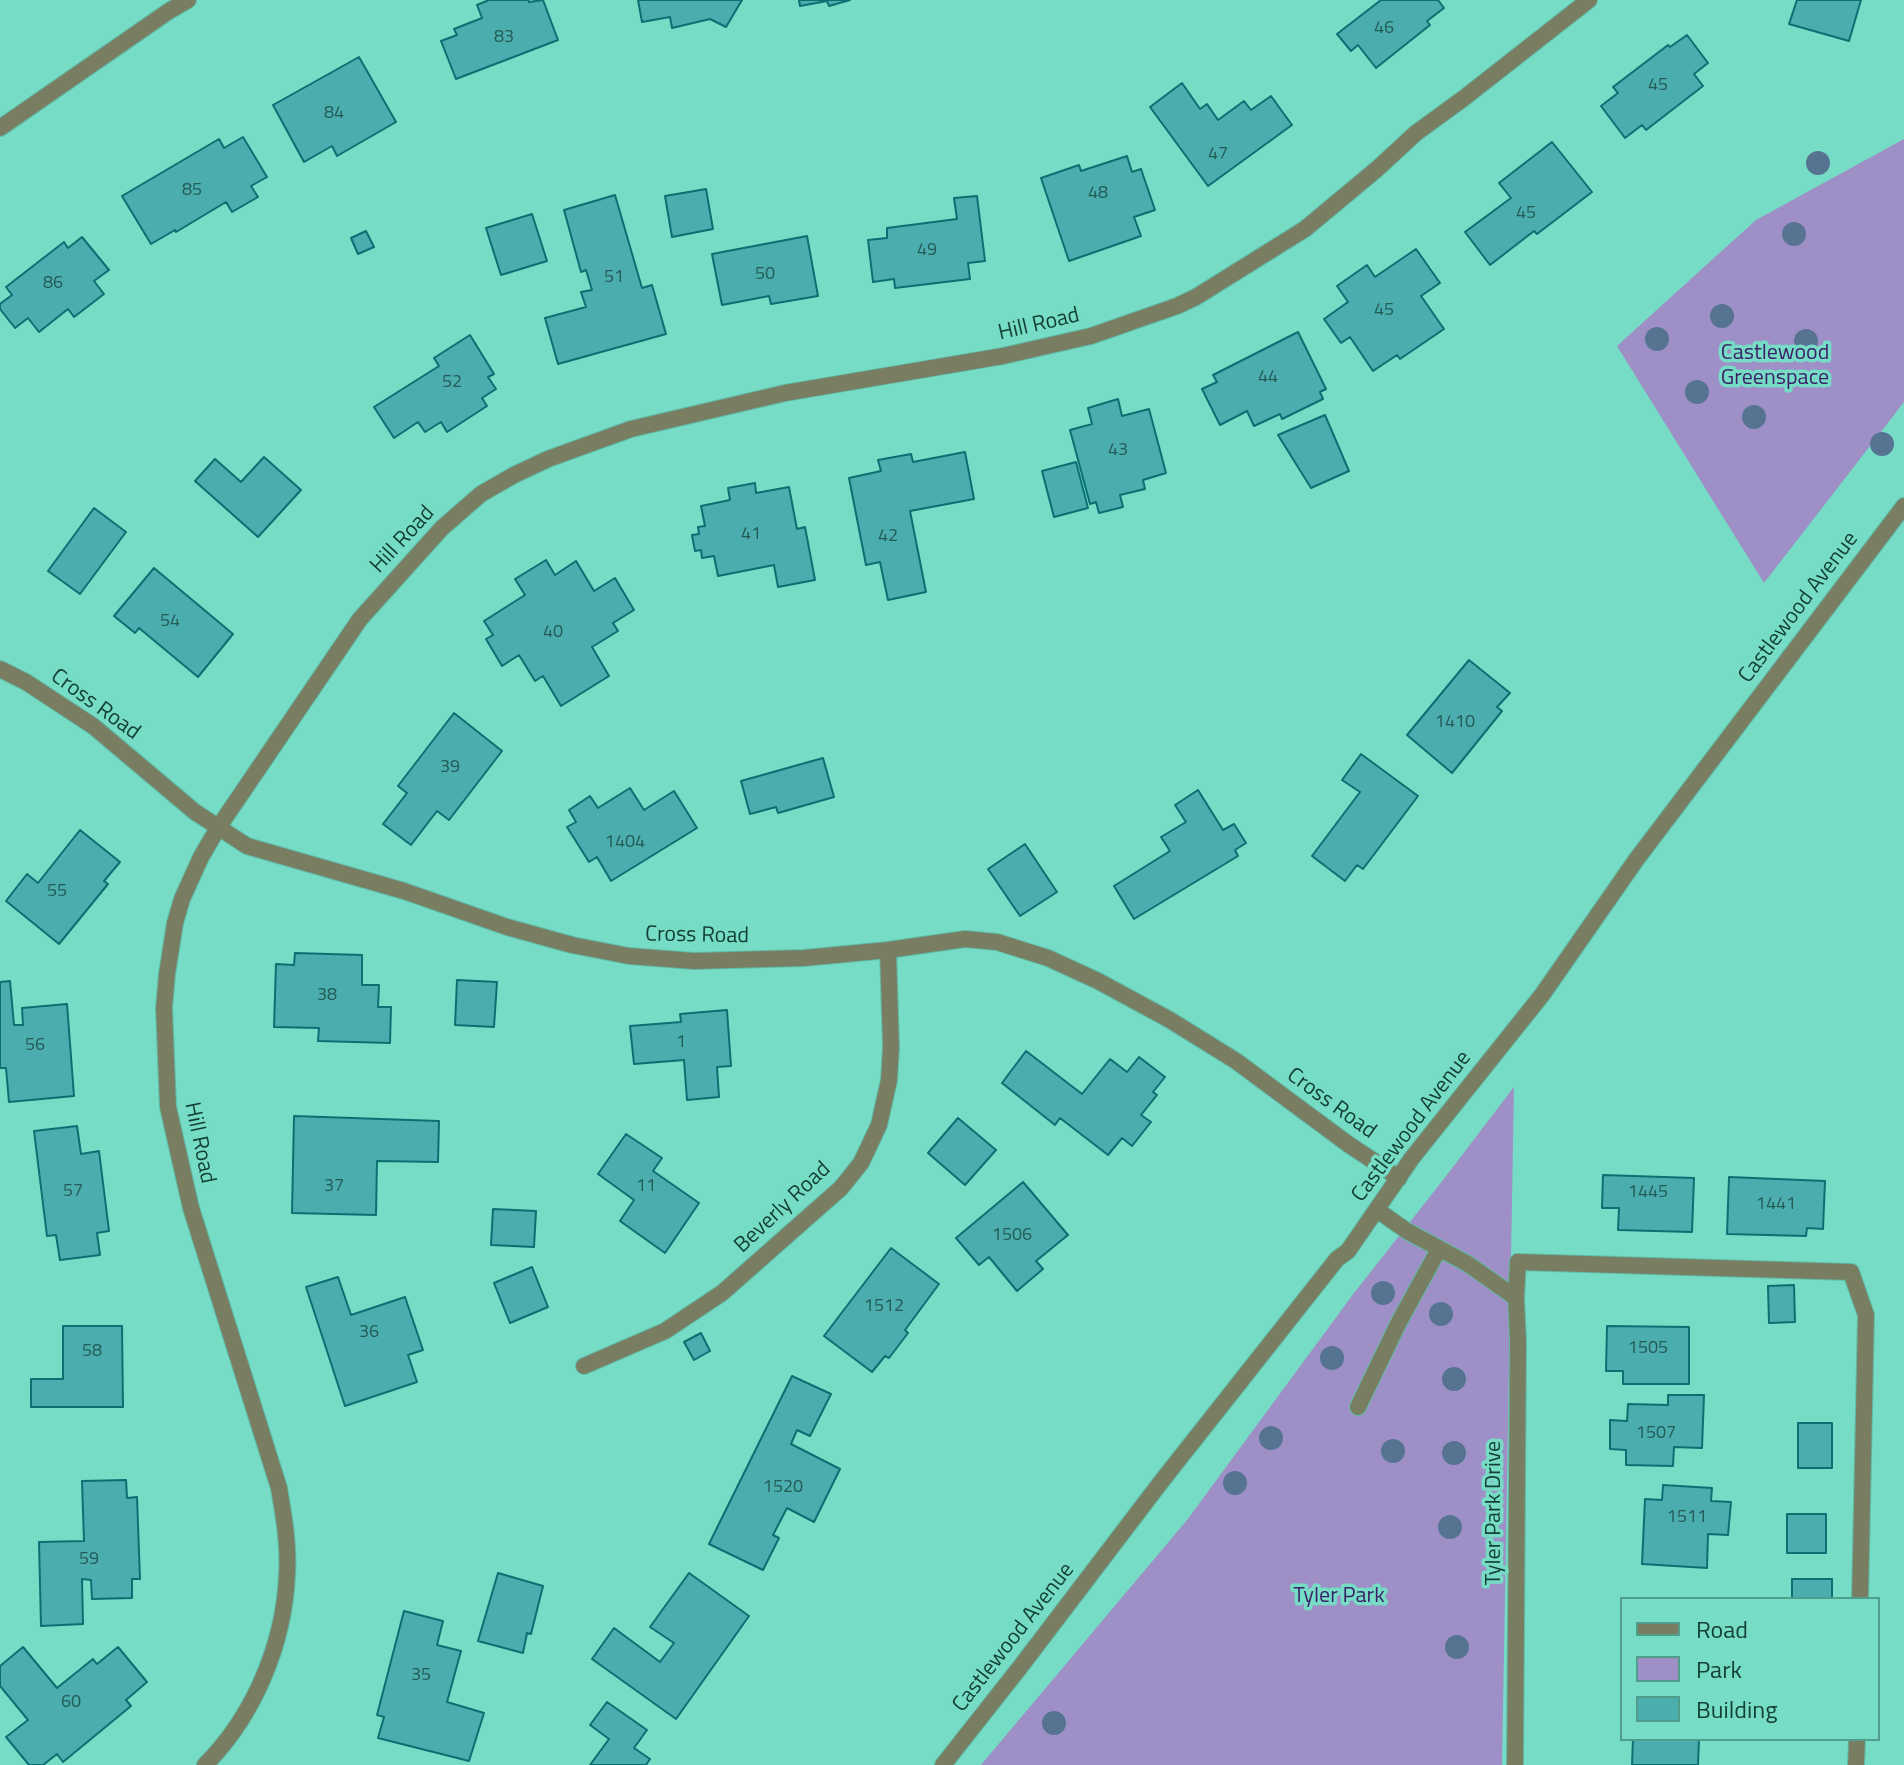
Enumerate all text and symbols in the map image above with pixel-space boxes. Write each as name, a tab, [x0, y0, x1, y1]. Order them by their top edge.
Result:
house number: 46	[1374, 18, 1394, 40]
house number: 83	[494, 27, 514, 49]
house number: 45	[1648, 75, 1668, 97]
house number: 84	[324, 103, 344, 125]
house number: 47	[1208, 144, 1228, 166]
house number: 85	[182, 180, 202, 202]
house number: 48	[1088, 183, 1108, 205]
house number: 45	[1516, 203, 1536, 225]
house number: 49	[917, 240, 937, 262]
house number: 50	[755, 264, 775, 286]
house number: 51	[604, 267, 624, 289]
house number: 86	[43, 273, 63, 295]
house number: 45	[1374, 300, 1394, 322]
street label: Hill Road	[996, 303, 1082, 347]
park label: Castlewood Greenspace	[1721, 341, 1829, 392]
house number: 44	[1258, 367, 1278, 389]
house number: 52	[442, 372, 462, 394]
house number: 43	[1108, 440, 1128, 462]
street label: Hill Road	[365, 501, 441, 579]
house number: 41	[741, 524, 761, 546]
house number: 42	[878, 526, 898, 548]
street label: Castlewood Avenue	[1734, 527, 1864, 689]
house number: 54	[160, 611, 180, 633]
house number: 40	[543, 622, 563, 644]
street label: Cross Road	[45, 664, 145, 746]
house number: 1410	[1435, 712, 1475, 734]
house number: 39	[440, 757, 460, 779]
house number: 1404	[605, 832, 645, 854]
house number: 55	[47, 881, 67, 903]
street label: Cross Road	[645, 922, 749, 950]
house number: 38	[317, 985, 337, 1007]
house number: 1	[676, 1032, 686, 1054]
house number: 56	[25, 1035, 45, 1057]
street label: Castlewood Avenue	[1347, 1046, 1477, 1208]
street label: Cross Road	[1281, 1063, 1381, 1145]
street label: Hill Road	[178, 1100, 220, 1186]
street label: Beverly Road	[729, 1157, 837, 1259]
house number: 37	[324, 1176, 344, 1198]
house number: 11	[636, 1176, 656, 1198]
house number: 57	[63, 1181, 83, 1203]
house number: 1445	[1628, 1182, 1668, 1204]
house number: 1441	[1756, 1194, 1796, 1216]
house number: 1506	[992, 1225, 1032, 1247]
house number: 1512	[864, 1296, 904, 1318]
house number: 36	[359, 1322, 379, 1344]
house number: 1505	[1628, 1338, 1668, 1360]
house number: 58	[82, 1341, 102, 1363]
house number: 1507	[1636, 1423, 1676, 1445]
street label: Tyler Park Drive	[1482, 1441, 1508, 1585]
house number: 1520	[763, 1477, 803, 1499]
house number: 1511	[1667, 1507, 1707, 1529]
house number: 59	[79, 1549, 99, 1571]
street label: Castlewood Avenue	[948, 1558, 1080, 1718]
park label: Tyler Park	[1293, 1584, 1385, 1610]
legend	[1620, 1597, 1880, 1741]
text: Road	[1696, 1611, 1748, 1647]
text: Park	[1696, 1651, 1742, 1687]
house number: 35	[411, 1665, 431, 1687]
text: Building	[1696, 1691, 1778, 1727]
house number: 60	[61, 1692, 81, 1714]

